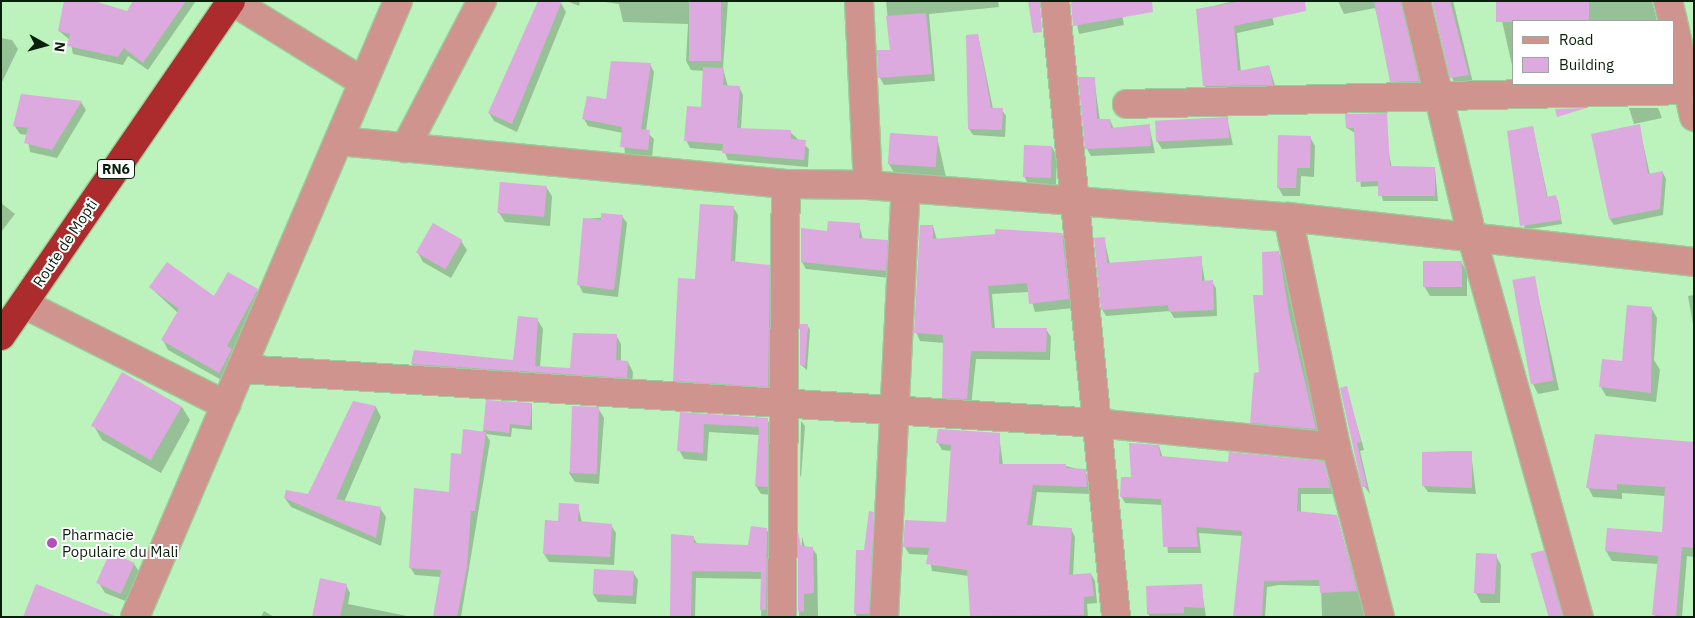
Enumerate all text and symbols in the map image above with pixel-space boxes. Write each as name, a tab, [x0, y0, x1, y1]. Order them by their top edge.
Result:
north arrow	[20, 20, 70, 70]
legend	[1512, 20, 1675, 85]
text: Road	[1559, 30, 1594, 49]
text: N	[50, 41, 69, 53]
text: Building	[1559, 55, 1614, 74]
road number: RN6	[96, 157, 136, 180]
street label: Route de Mopti	[29, 196, 101, 290]
place label: Pharmacie Populaire du Mali	[62, 525, 178, 560]
marker: Pharmacie Populaire du Mali	[46, 537, 58, 549]

